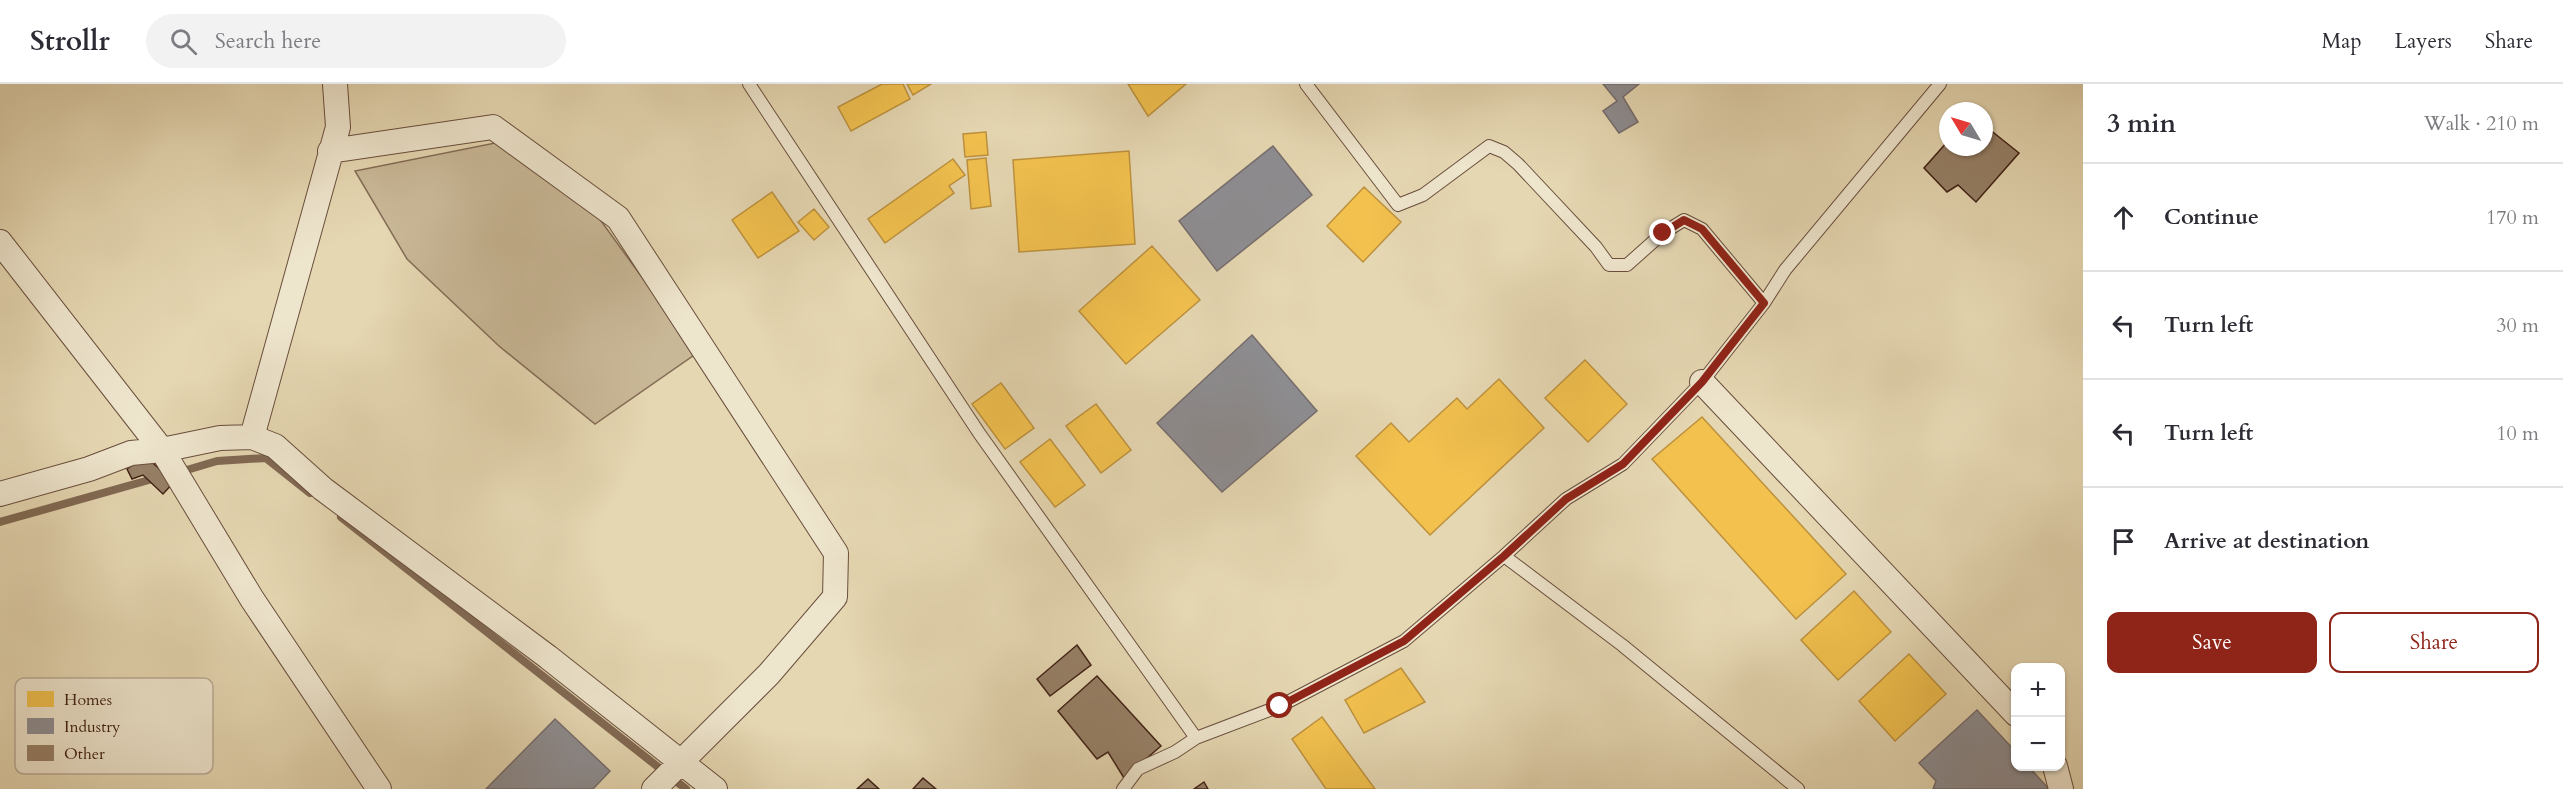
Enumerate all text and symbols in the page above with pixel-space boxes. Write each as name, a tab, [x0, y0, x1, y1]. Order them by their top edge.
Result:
search box	[146, 14, 566, 68]
text: Strollr	[30, 22, 110, 60]
icon: search	[167, 25, 200, 58]
text: Search here	[215, 26, 321, 56]
text: Map	[2322, 27, 2362, 56]
text: Layers	[2395, 27, 2452, 56]
text: Share	[2485, 27, 2533, 56]
north arrow	[1939, 102, 1993, 156]
text: 3 min	[2107, 106, 2176, 141]
text: Walk · 210 m	[2424, 110, 2539, 137]
icon: ahead	[2107, 201, 2140, 234]
text: Continue	[2164, 202, 2259, 232]
text: 170 m	[2486, 204, 2539, 231]
route end	[1649, 219, 1675, 245]
icon: left	[2107, 309, 2140, 342]
text: Turn left	[2164, 310, 2253, 340]
text: 30 m	[2496, 312, 2539, 339]
icon: left	[2107, 417, 2140, 450]
text: Turn left	[2164, 418, 2253, 448]
text: 10 m	[2496, 420, 2539, 447]
icon: arrive	[2107, 525, 2140, 558]
text: Arrive at destination	[2164, 526, 2369, 556]
button: Save	[2107, 612, 2317, 673]
button: Share	[2329, 612, 2539, 673]
map controls	[2011, 663, 2065, 771]
button: +	[2011, 663, 2065, 717]
legend	[15, 678, 213, 774]
text: Homes	[64, 689, 112, 711]
route start	[1266, 692, 1292, 718]
text: Industry	[64, 716, 121, 738]
button: −	[2011, 717, 2065, 771]
text: Other	[64, 743, 105, 765]

